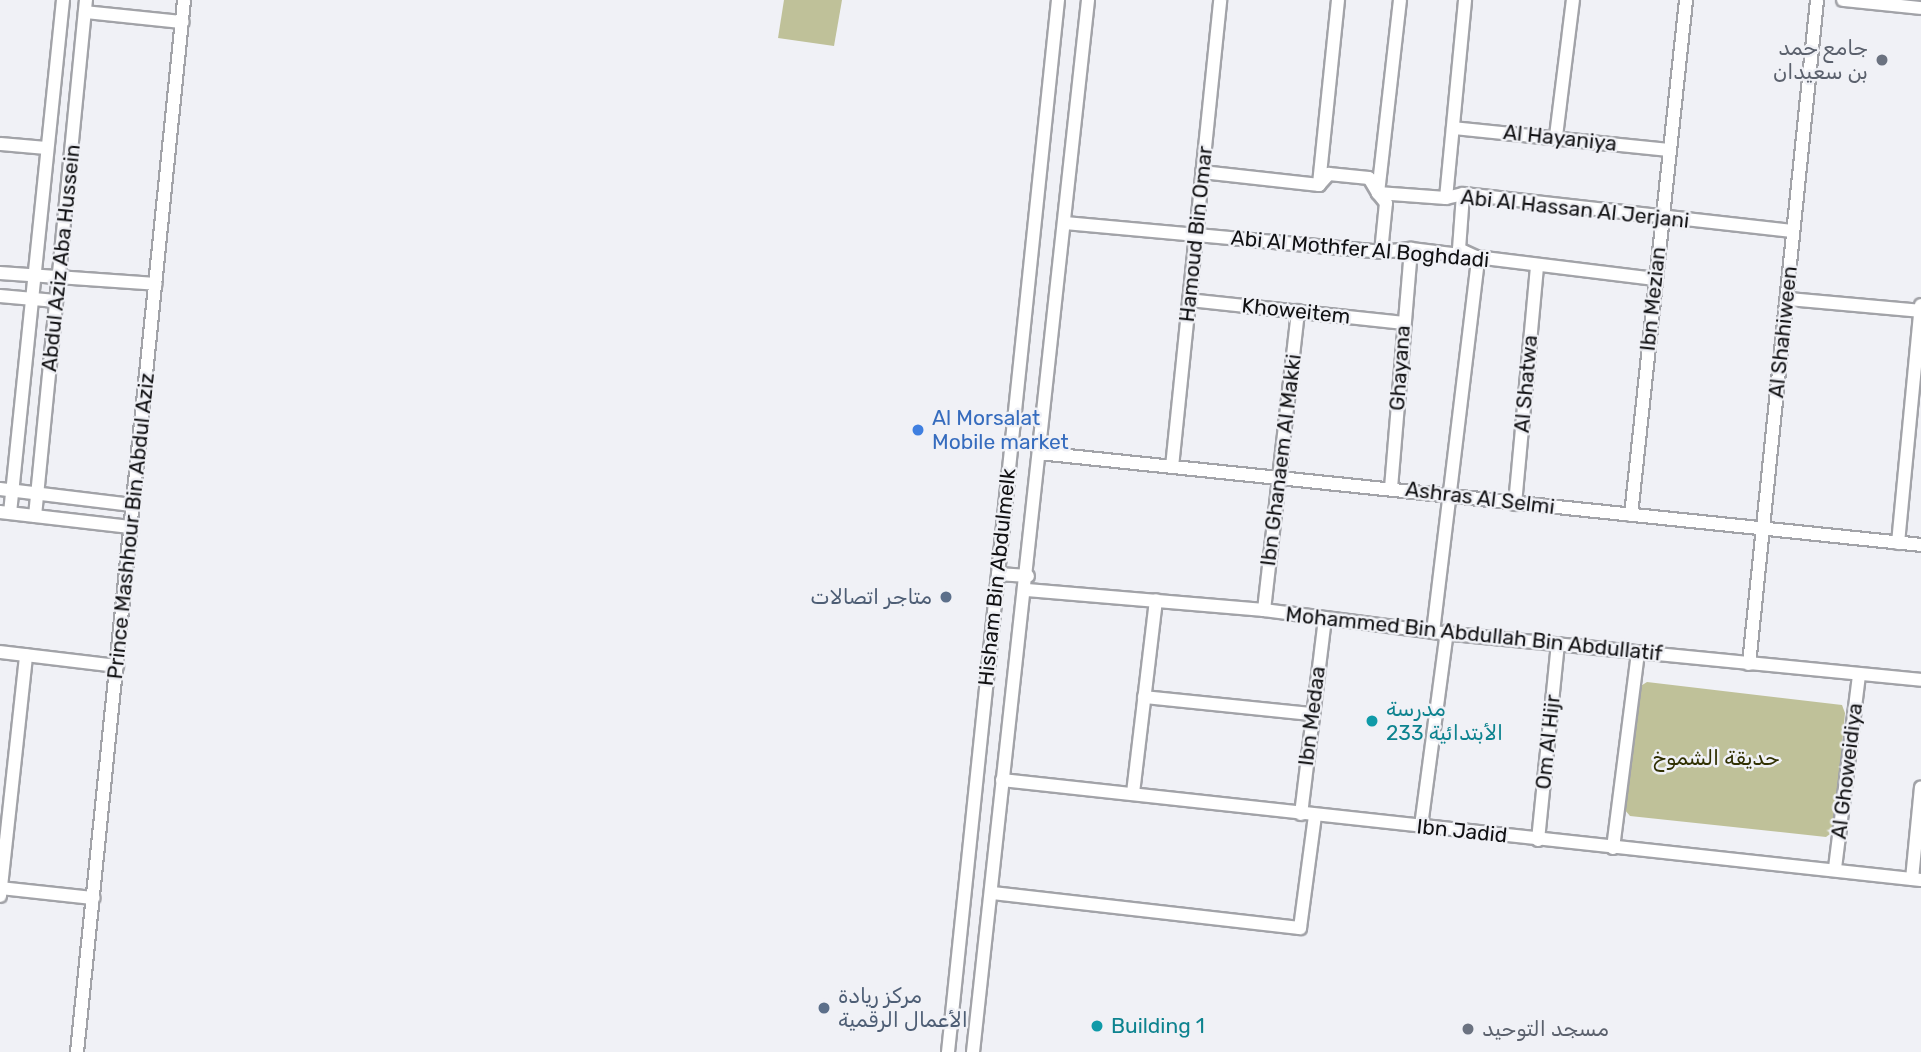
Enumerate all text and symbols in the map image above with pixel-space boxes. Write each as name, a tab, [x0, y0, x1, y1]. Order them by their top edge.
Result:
place label: جامع حمد بن سعيدان	[1773, 35, 1868, 85]
marker: جامع حمد بن سعيدان	[1874, 52, 1890, 68]
street label: Al Hayaniya	[1502, 120, 1618, 156]
street label: Abdul Aziz Aba Hussein	[36, 143, 86, 373]
street label: Hamoud Bin Omar	[1174, 145, 1218, 323]
street label: Abi Al Hassan Al Jerjani	[1459, 184, 1691, 234]
street label: Abi Al Mothfer Al Boghdadi	[1229, 225, 1491, 273]
street label: Ibn Mezian	[1635, 246, 1671, 352]
street label: Al Shahiween	[1764, 265, 1802, 399]
street label: Khoweitem	[1240, 293, 1352, 329]
street label: Ghayana	[1384, 324, 1416, 412]
street label: Al Shatwa	[1509, 334, 1543, 434]
street label: Ibn Ghanaem Al Makki	[1255, 352, 1307, 568]
street label: Prince Mashhour Bin Abdul Aziz	[102, 371, 160, 681]
place label: Al Morsalat Mobile market	[932, 405, 1069, 455]
marker: Al Morsalat Mobile market	[910, 422, 926, 438]
street label: Hisham Bin Abdulmelk	[973, 467, 1021, 687]
street label: Ashras Al Selmi	[1404, 476, 1556, 520]
place label: متاجر اتصالات	[810, 584, 932, 610]
marker: متاجر اتصالات	[938, 589, 954, 605]
street label: Mohammed Bin Abdullah Bin Abdullatif	[1284, 602, 1664, 666]
street label: Ibn Medaa	[1293, 665, 1331, 767]
street label: Om Al Hijr	[1530, 693, 1566, 791]
place label: مدرسة الأبتدائية 233	[1386, 696, 1503, 746]
street label: Al Ghoweidiya	[1826, 702, 1868, 840]
marker: مدرسة الأبتدائية 233	[1364, 713, 1380, 729]
park label: حديقة الشموخ	[1652, 745, 1780, 771]
street label: Ibn Jadid	[1415, 814, 1509, 848]
place label: مركز ريادة الأعمال الرقمية	[838, 983, 968, 1033]
marker: مركز ريادة الأعمال الرقمية	[816, 1000, 832, 1016]
place label: Building 1	[1111, 1013, 1205, 1039]
place label: مسجد التوحيد	[1482, 1016, 1609, 1042]
marker: Building 1	[1089, 1018, 1105, 1034]
marker: مسجد التوحيد	[1460, 1021, 1476, 1037]

